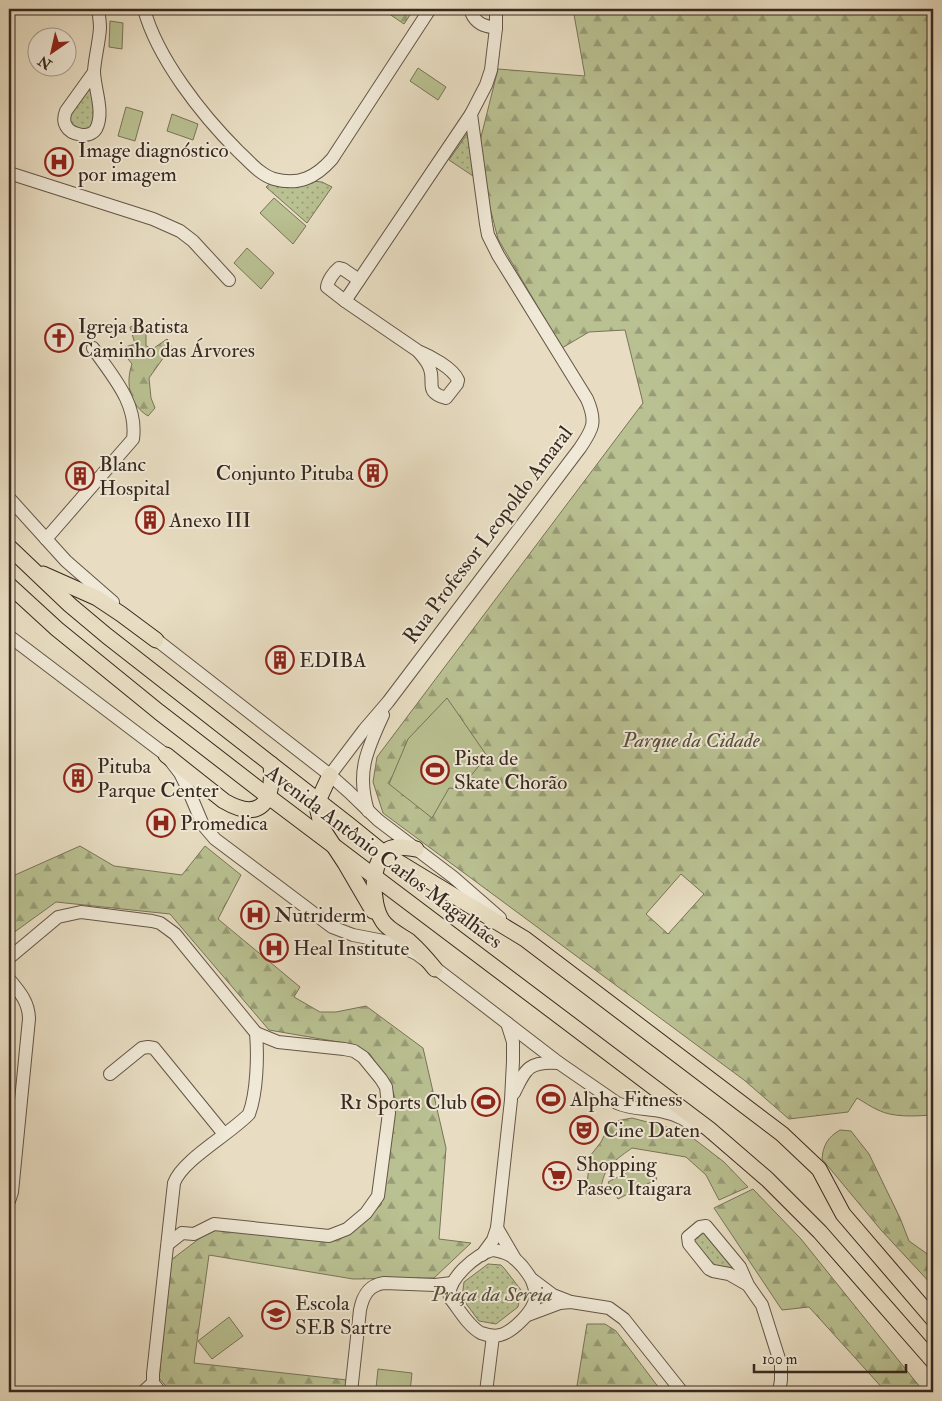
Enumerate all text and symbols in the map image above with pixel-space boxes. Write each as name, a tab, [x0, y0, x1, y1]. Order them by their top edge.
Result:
north arrow	[28, 28, 78, 78]
text: N	[35, 52, 56, 73]
place label: Image diagnóstico por imagem	[77, 137, 229, 188]
hospital icon: Image diagnóstico por imagem	[44, 147, 74, 177]
place label: Igreja Batista Caminho das Árvores	[78, 313, 255, 364]
church icon: Igreja Batista Caminho das Árvores	[44, 323, 74, 353]
street label: Rua Professor Leopoldo Amaral	[397, 420, 579, 649]
place label: Blanc Hospital	[99, 451, 171, 502]
building icon: Conjunto Pituba	[358, 458, 388, 488]
place label: Conjunto Pituba	[216, 460, 354, 487]
building icon: Blanc Hospital	[65, 461, 95, 491]
building icon: Anexo III	[135, 505, 165, 535]
place label: Anexo III	[168, 507, 251, 534]
building icon: EDIBA	[265, 645, 295, 675]
place label: EDIBA	[299, 647, 367, 674]
park label: Parque da Cidade	[621, 727, 761, 754]
place label: Pista de Skate Chorão	[454, 745, 567, 796]
place label: Pituba Parque Center	[97, 753, 219, 804]
sports icon: Pista de Skate Chorão	[420, 755, 450, 785]
street label: Avenida Antônio Carlos Magalhães	[260, 759, 508, 955]
building icon: Pituba Parque Center	[63, 763, 93, 793]
hospital icon: Promedica	[146, 808, 176, 838]
place label: Promedica	[180, 810, 268, 837]
hospital icon: Nutriderm	[240, 900, 270, 930]
place label: Nutriderm	[274, 902, 366, 929]
hospital icon: Heal Institute	[259, 933, 289, 963]
place label: Heal Institute	[293, 935, 409, 962]
sports icon: Alpha Fitness	[536, 1084, 566, 1114]
place label: Alpha Fitness	[569, 1086, 683, 1113]
sports icon: R1 Sports Club	[471, 1087, 501, 1117]
place label: R1 Sports Club	[340, 1089, 467, 1116]
theatre icon: Cine Daten	[569, 1115, 599, 1145]
place label: Cine Daten	[603, 1117, 700, 1144]
place label: Shopping Paseo Itaigara	[576, 1151, 692, 1202]
supermarket icon: Shopping Paseo Itaigara	[542, 1161, 572, 1191]
park label: Praça da Sereia	[430, 1281, 553, 1308]
place label: Escola SEB Sartre	[295, 1290, 392, 1341]
school or university icon: Escola SEB Sartre	[261, 1300, 291, 1330]
scale bar	[754, 1341, 907, 1373]
text: 100 m	[762, 1350, 798, 1369]

